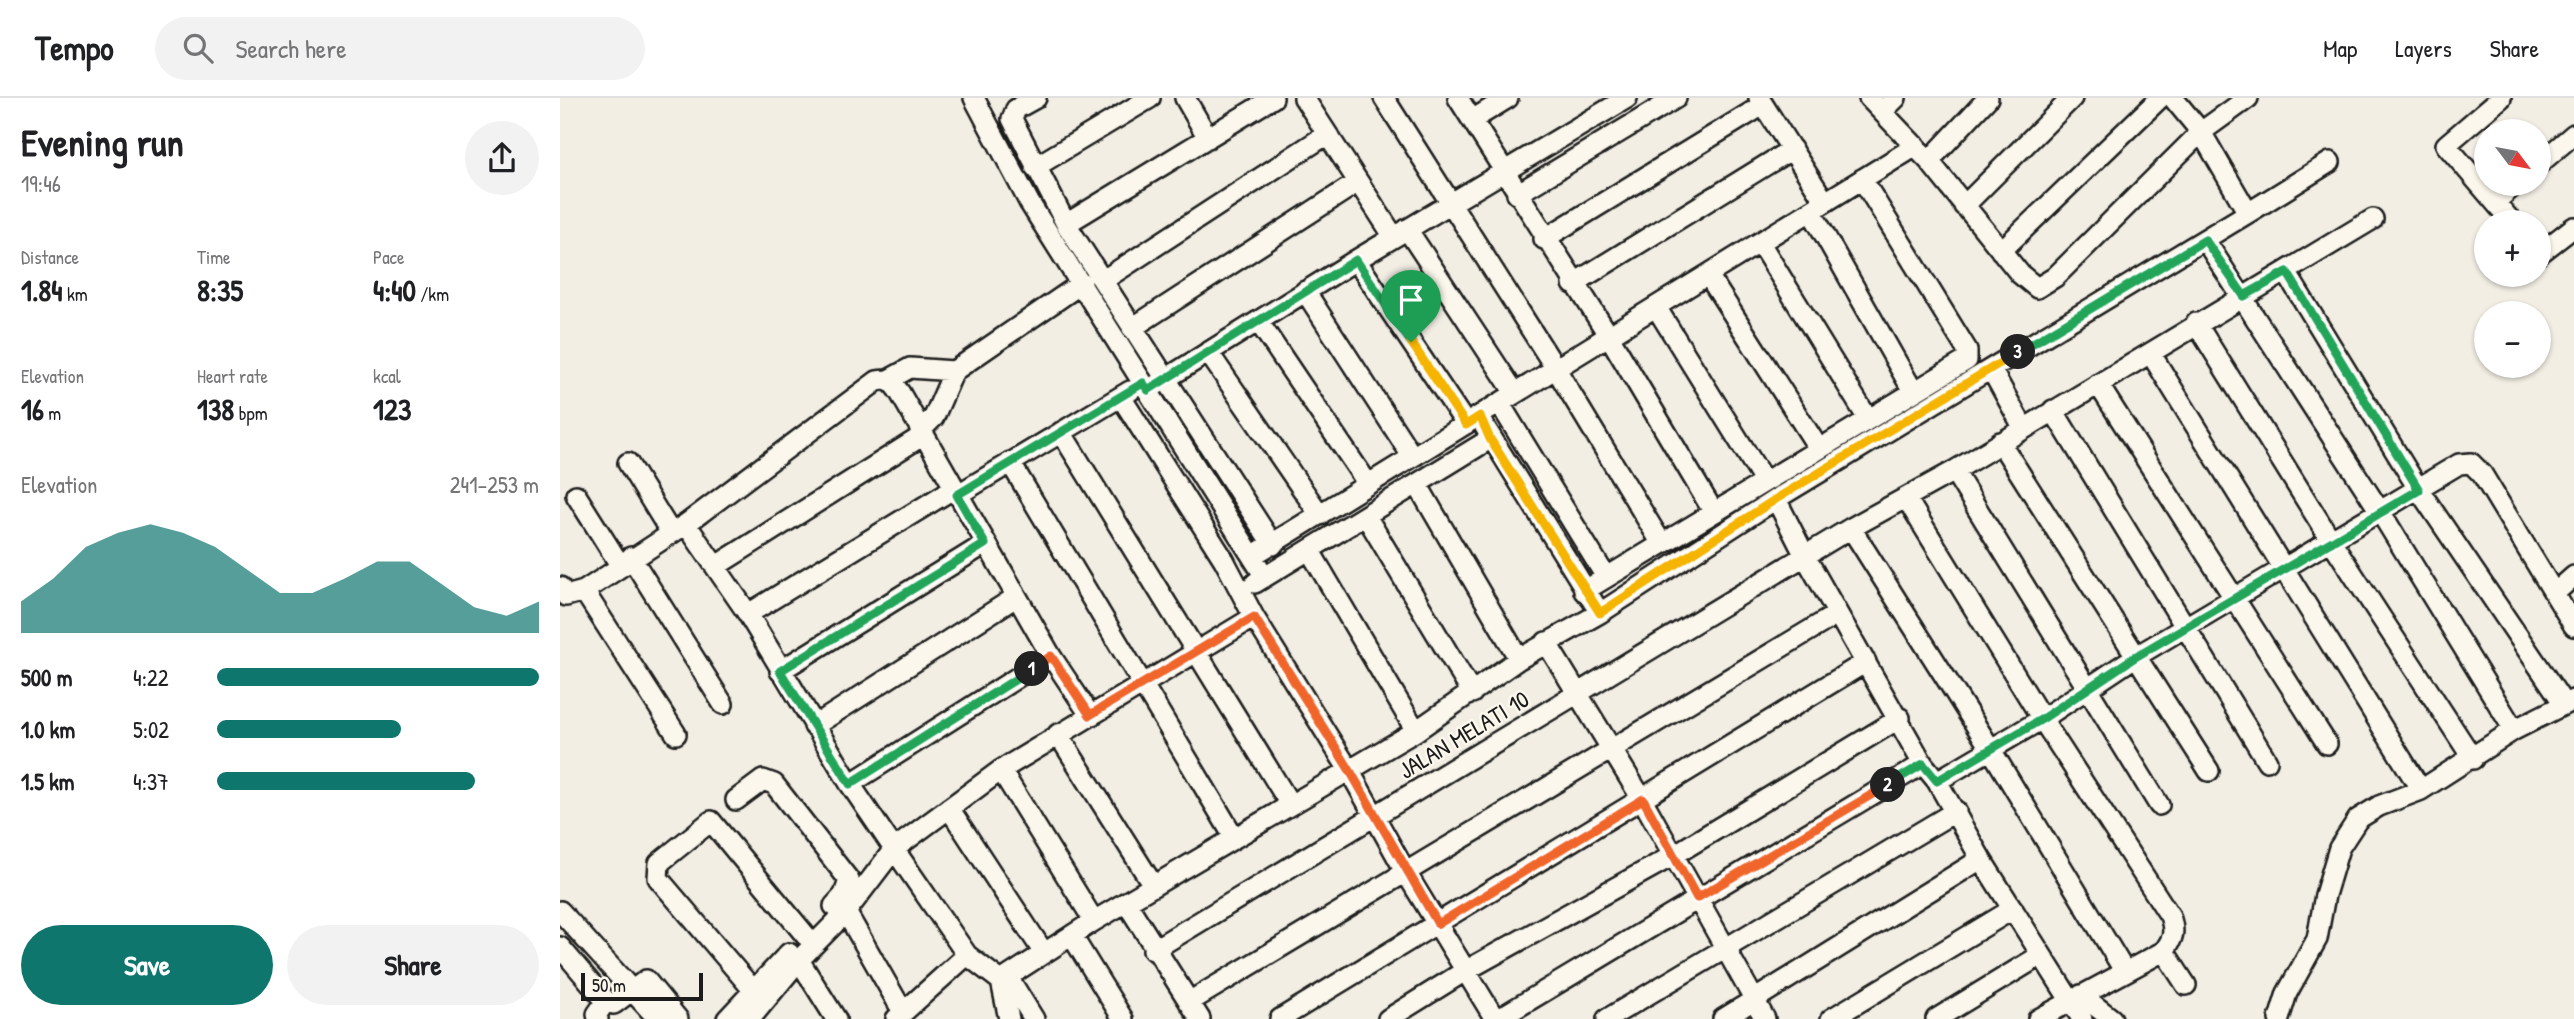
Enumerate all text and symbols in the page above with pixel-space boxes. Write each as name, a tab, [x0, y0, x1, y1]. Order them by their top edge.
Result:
search box	[155, 17, 645, 80]
text: Tempo	[35, 26, 113, 70]
icon: search	[179, 29, 217, 67]
text: Search here	[235, 31, 347, 66]
text: Map	[2323, 32, 2357, 64]
text: Layers	[2395, 32, 2452, 64]
text: Share	[2490, 32, 2539, 64]
text: Evening run	[21, 116, 184, 168]
north arrow	[2474, 119, 2552, 196]
map controls	[2474, 119, 2551, 378]
button: share	[465, 121, 539, 195]
text: 19:46	[21, 168, 61, 199]
button: +	[2474, 210, 2551, 287]
text: Distance	[21, 244, 79, 270]
text: Time	[197, 244, 231, 270]
text: Pace	[373, 244, 405, 270]
text: 1.84	[21, 270, 63, 310]
text: 8:35	[197, 270, 243, 310]
text: 4:40	[373, 270, 416, 310]
pin	[1381, 270, 1441, 342]
text: km	[63, 281, 88, 307]
text: /km	[416, 281, 449, 307]
icon: arrive	[1392, 281, 1430, 319]
button: −	[2474, 301, 2551, 378]
pin: 3	[2000, 334, 2036, 370]
text: 3	[2013, 338, 2022, 364]
text: Elevation	[21, 363, 84, 389]
text: Heart rate	[197, 363, 268, 389]
text: kcal	[373, 363, 401, 389]
text: 16	[21, 389, 44, 429]
text: 138	[197, 389, 234, 429]
text: 123	[373, 389, 411, 429]
text: m	[44, 400, 61, 426]
text: bpm	[234, 400, 268, 426]
text: Elevation	[21, 469, 97, 500]
text: 241–253 m	[450, 469, 539, 500]
pin: 1	[1014, 652, 1050, 686]
text: 1	[1028, 655, 1035, 681]
text: 500 m	[21, 662, 72, 693]
text: 4:22	[133, 662, 169, 693]
street label: JALAN MELATI 10	[1392, 683, 1535, 786]
text: 1.0 km	[21, 714, 75, 745]
text: 5:02	[133, 714, 169, 745]
text: 1.5 km	[21, 766, 74, 797]
text: 4:37	[133, 766, 169, 797]
pin: 2	[1870, 768, 1906, 802]
text: 2	[1883, 771, 1892, 797]
button: Save	[21, 925, 273, 1005]
button: Share	[287, 925, 539, 1005]
scale bar	[581, 970, 704, 1002]
text: 50 m	[592, 972, 626, 998]

